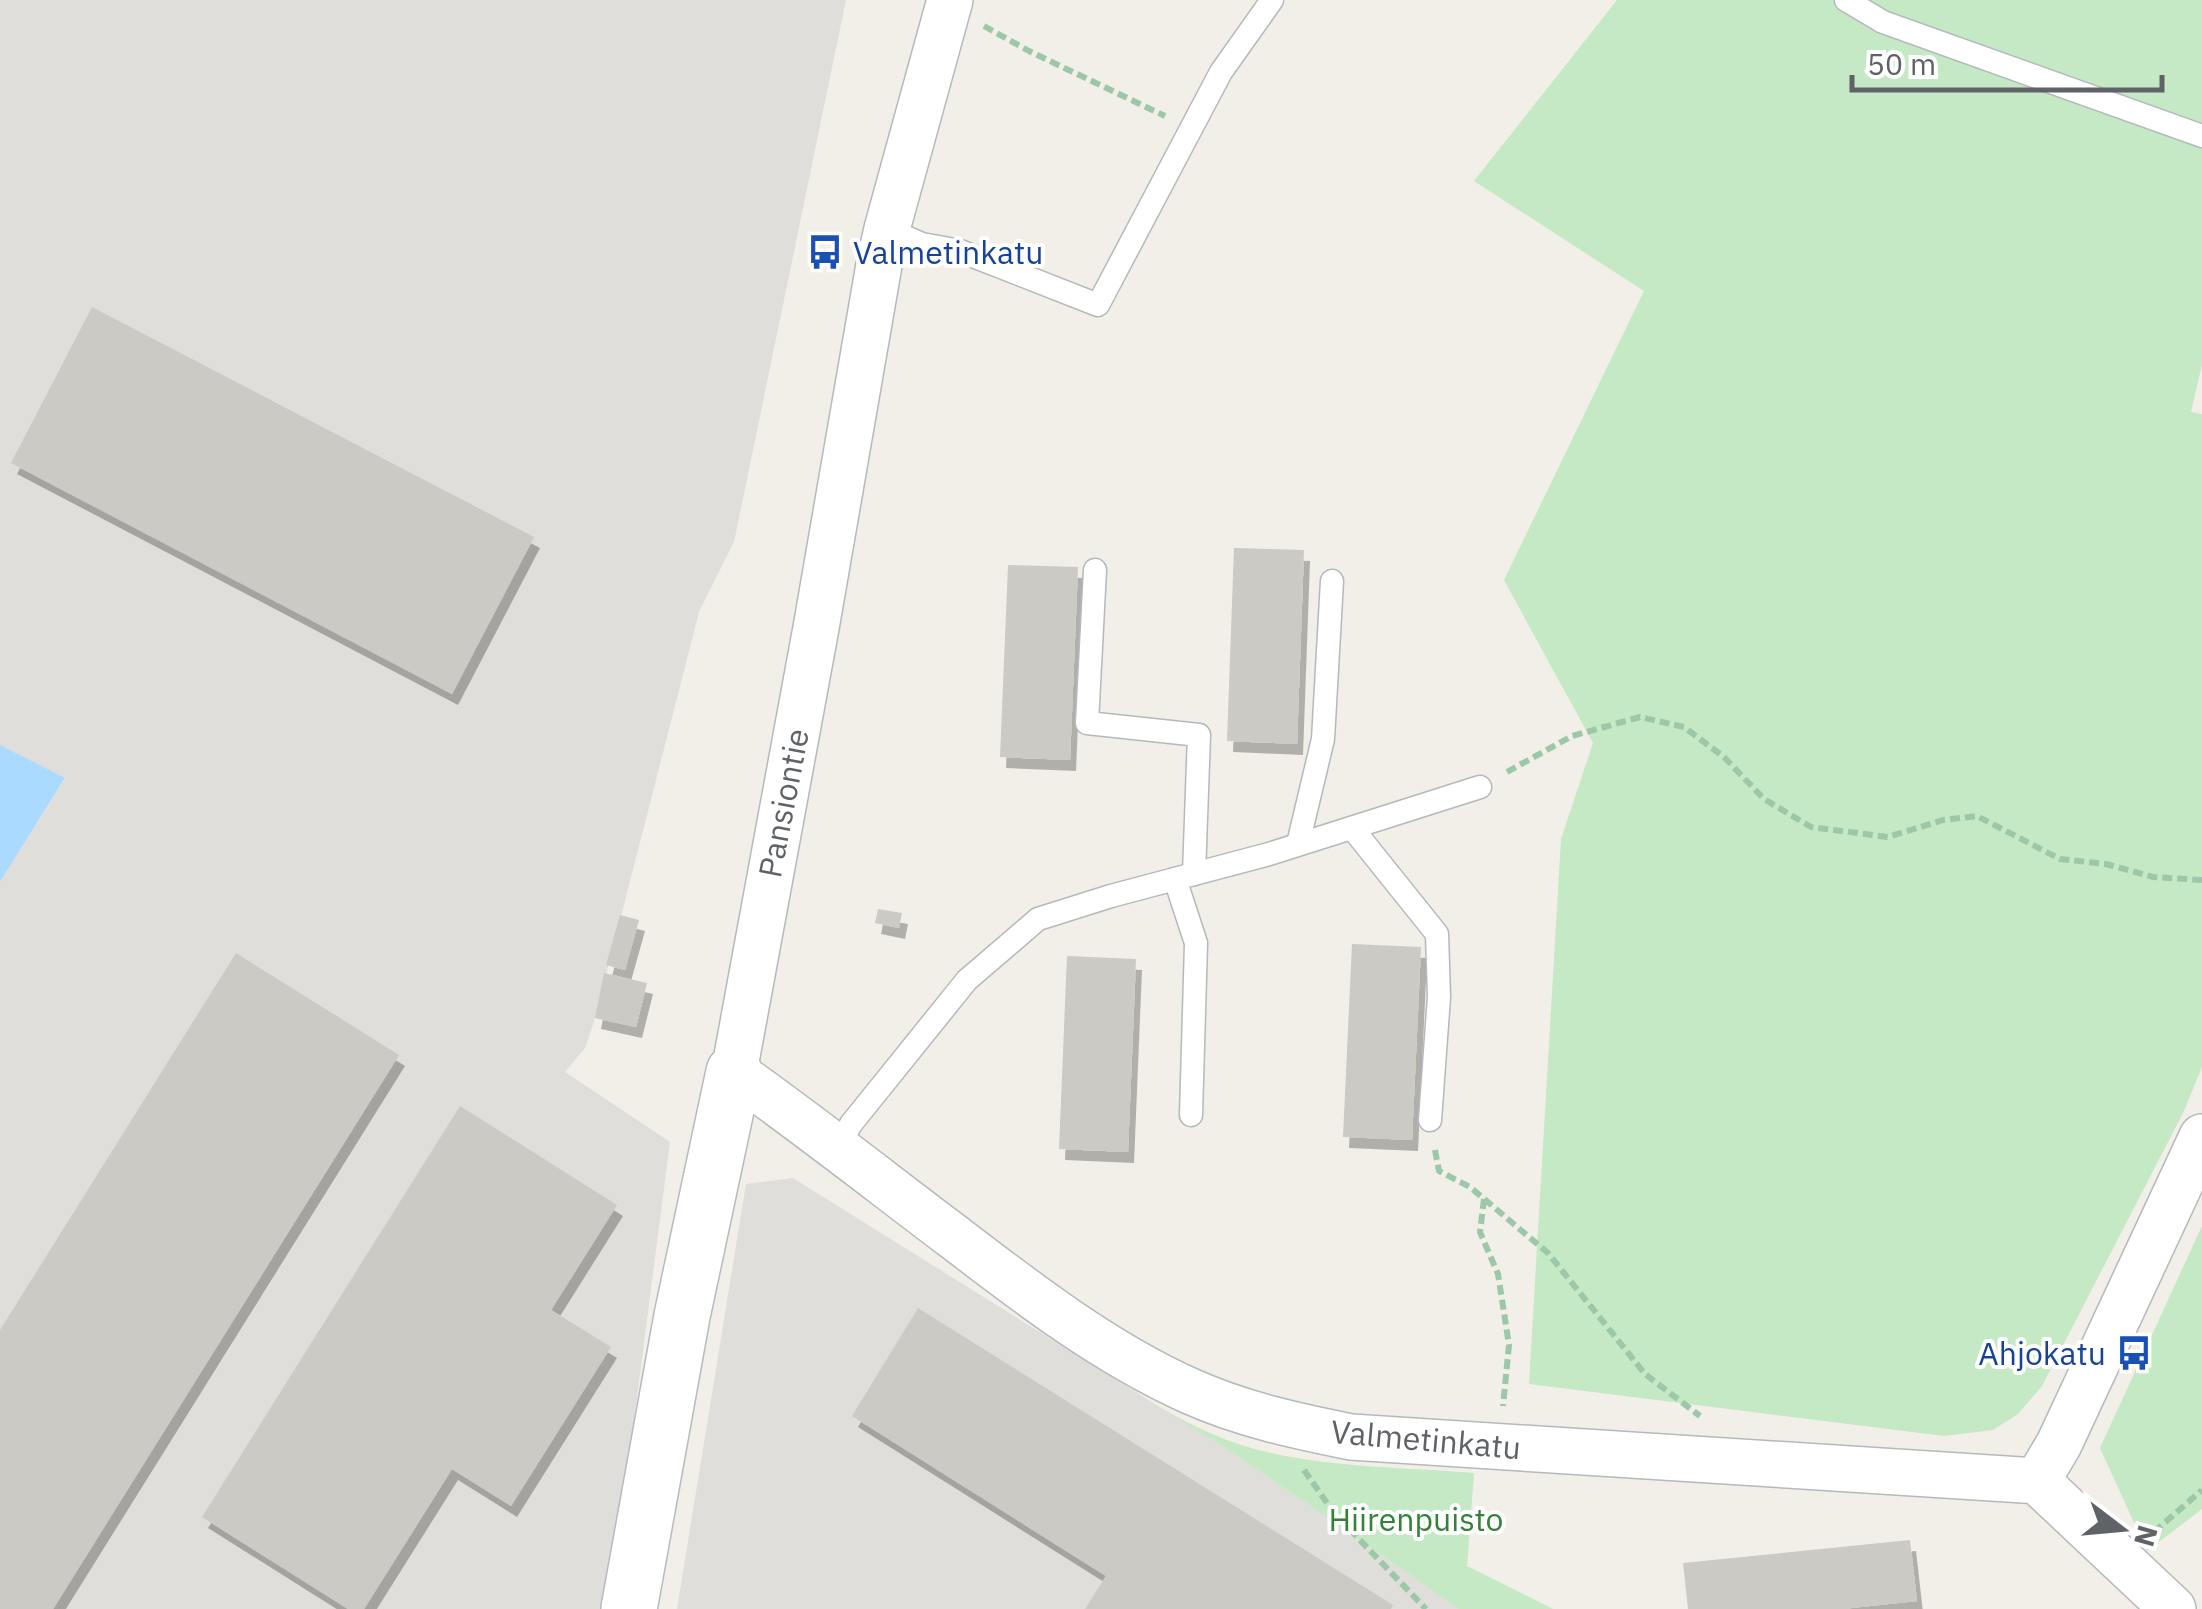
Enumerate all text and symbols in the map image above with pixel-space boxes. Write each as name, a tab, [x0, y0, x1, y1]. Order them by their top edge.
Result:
scale bar	[1852, 30, 2162, 92]
text: 50 m	[1867, 44, 1936, 83]
place label: Valmetinkatu	[853, 231, 1043, 273]
bus stop icon: Valmetinkatu	[806, 233, 844, 271]
street label: Pansiontie	[748, 725, 818, 881]
place label: Ahjokatu	[1978, 1332, 2106, 1374]
bus stop icon: Ahjokatu	[2115, 1334, 2153, 1372]
street label: Valmetinkatu	[1329, 1410, 1523, 1468]
north arrow	[2072, 1479, 2172, 1579]
park label: Hiirenpuisto	[1328, 1498, 1504, 1540]
text: N	[2126, 1521, 2167, 1551]

